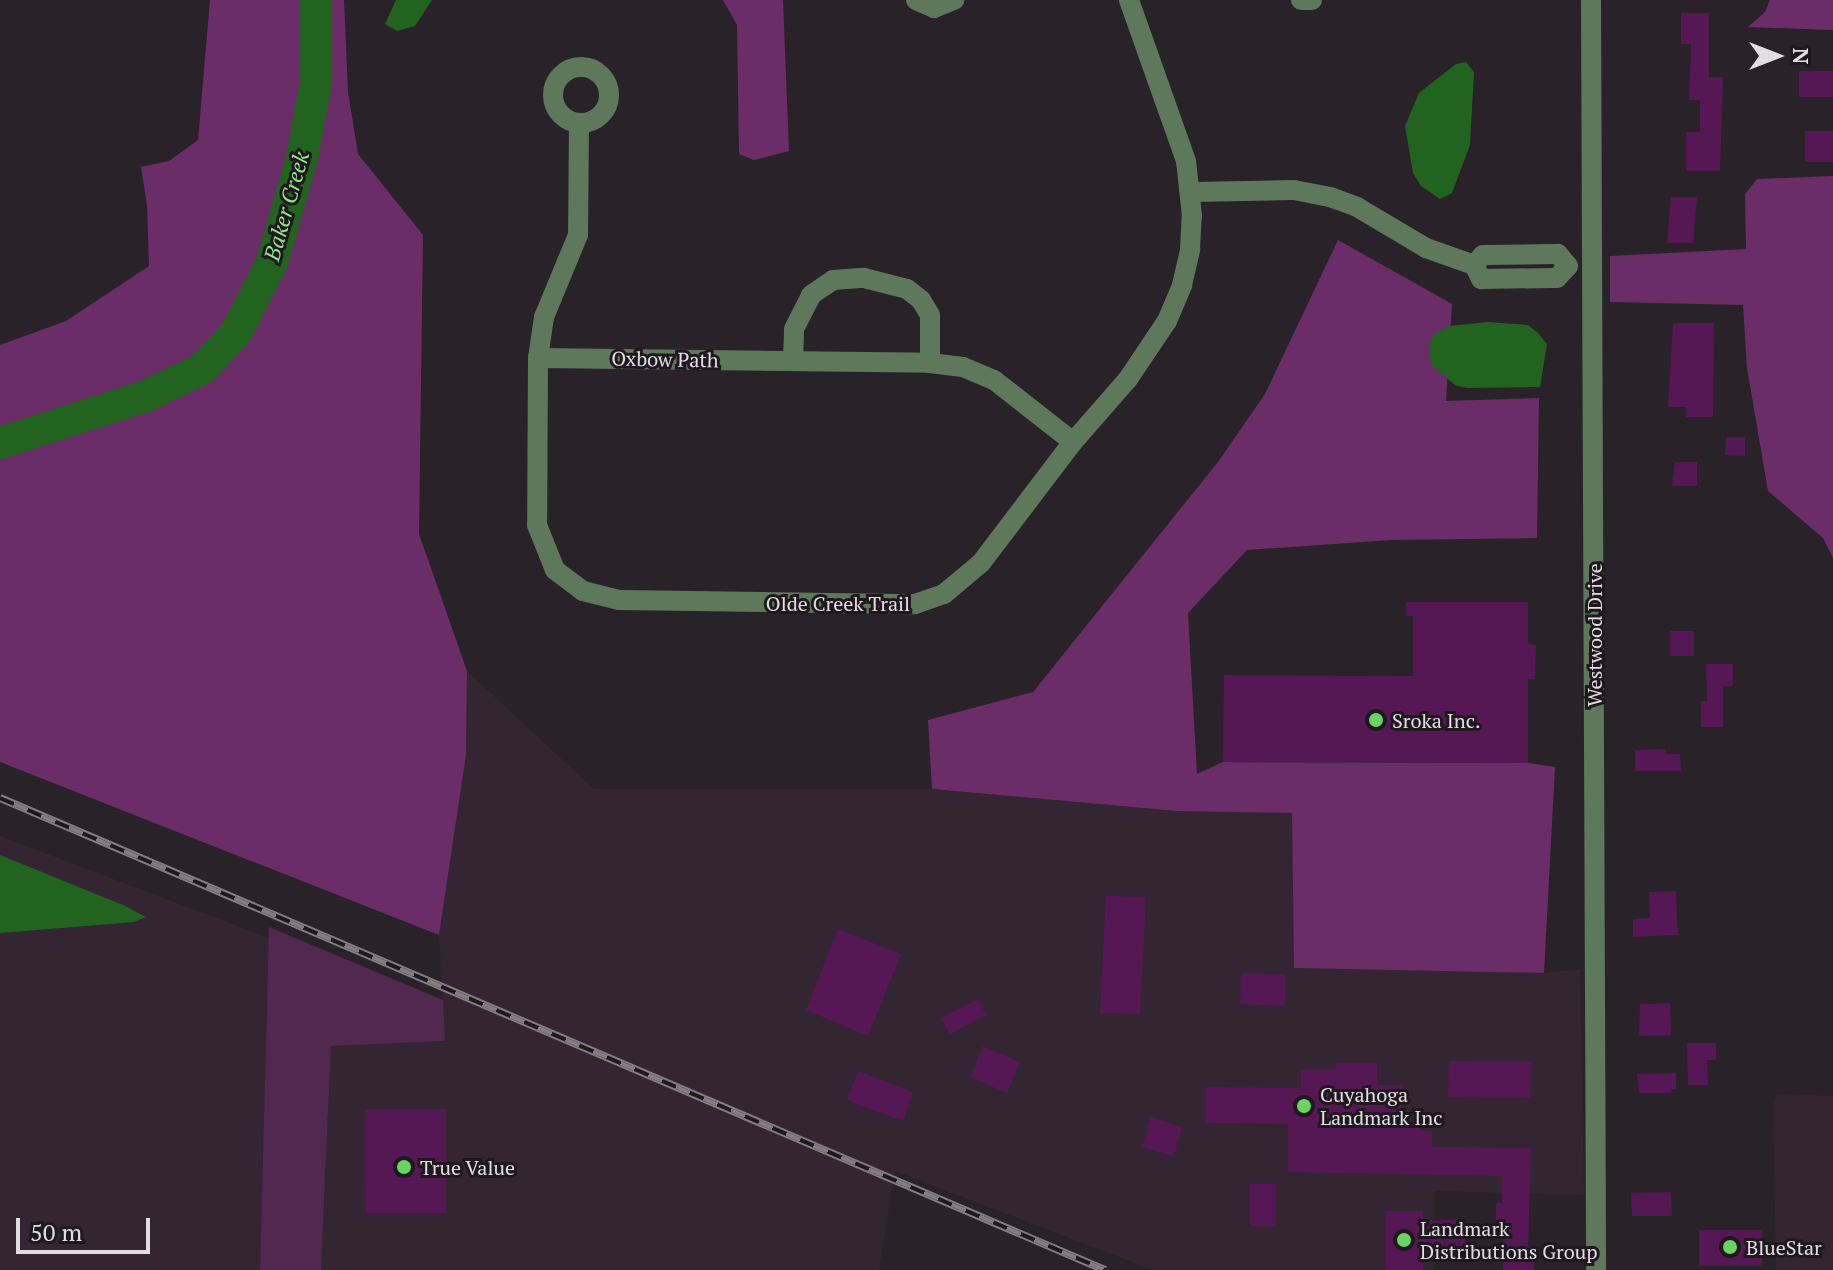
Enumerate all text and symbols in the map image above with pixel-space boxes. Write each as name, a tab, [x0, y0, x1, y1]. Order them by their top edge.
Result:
north arrow	[1737, 16, 1817, 96]
text: N	[1787, 48, 1816, 64]
water label: Baker Creek	[258, 148, 314, 264]
street label: Oxbow Path	[611, 346, 719, 372]
street label: Westwood Drive	[1582, 563, 1606, 707]
street label: Olde Creek Trail	[766, 591, 910, 615]
place label: Sroka Inc.	[1392, 708, 1481, 732]
marker: Sroka Inc.	[1367, 711, 1385, 729]
place label: Cuyahoga Landmark Inc	[1320, 1082, 1443, 1129]
marker: Cuyahoga Landmark Inc	[1295, 1097, 1313, 1115]
place label: True Value	[420, 1155, 516, 1179]
marker: True Value	[395, 1158, 413, 1176]
scale bar	[20, 1202, 154, 1252]
text: 50 m	[30, 1216, 82, 1248]
place label: Landmark Distributions Group	[1420, 1216, 1598, 1263]
marker: Landmark Distributions Group	[1395, 1231, 1413, 1249]
place label: BlueStar	[1746, 1235, 1822, 1259]
marker: BlueStar	[1721, 1238, 1739, 1256]

